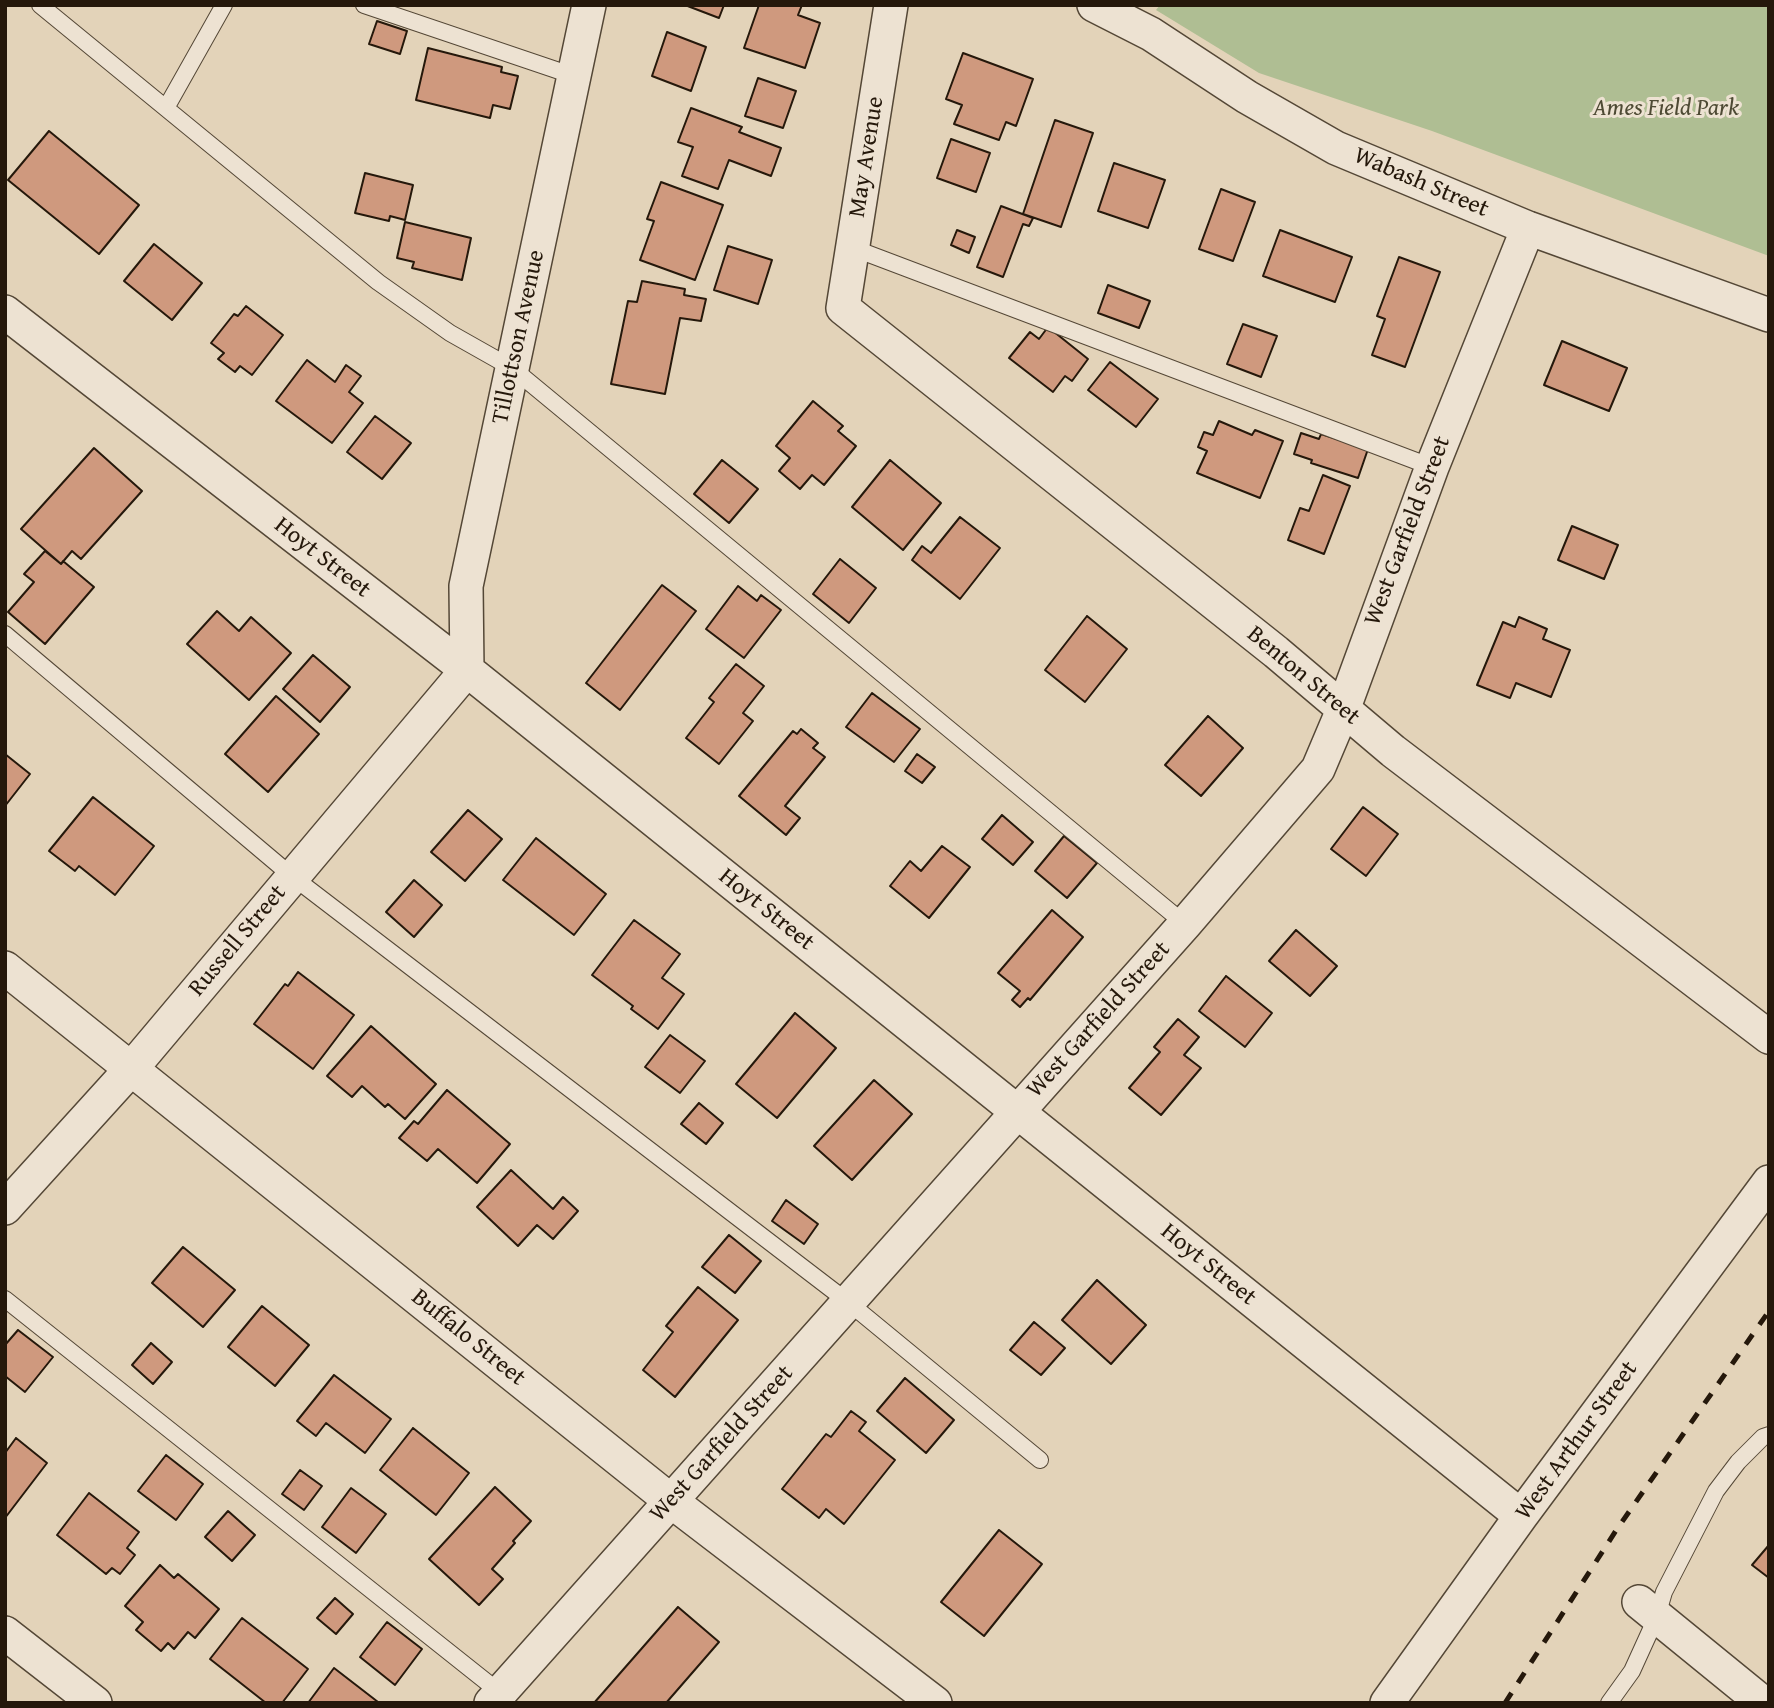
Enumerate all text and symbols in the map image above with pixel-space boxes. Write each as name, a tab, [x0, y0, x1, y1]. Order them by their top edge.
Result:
street label: May Avenue	[843, 94, 891, 220]
park label: Ames Field Park	[1593, 95, 1739, 123]
street label: Wabash Street	[1349, 142, 1493, 224]
street label: Tillottson Avenue	[486, 247, 552, 427]
street label: West Garfield Street	[1359, 432, 1457, 630]
street label: Hoyt Street	[268, 511, 376, 605]
street label: Benton Street	[1241, 620, 1365, 732]
street label: Hoyt Street	[712, 863, 820, 957]
street label: Russell Street	[183, 879, 293, 1003]
street label: West Garfield Street	[1021, 936, 1177, 1104]
street label: Hoyt Street	[1154, 1218, 1262, 1312]
street label: Buffalo Street	[405, 1283, 531, 1393]
street label: West Arthur Street	[1510, 1356, 1644, 1526]
street label: West Garfield Street	[644, 1360, 800, 1528]

